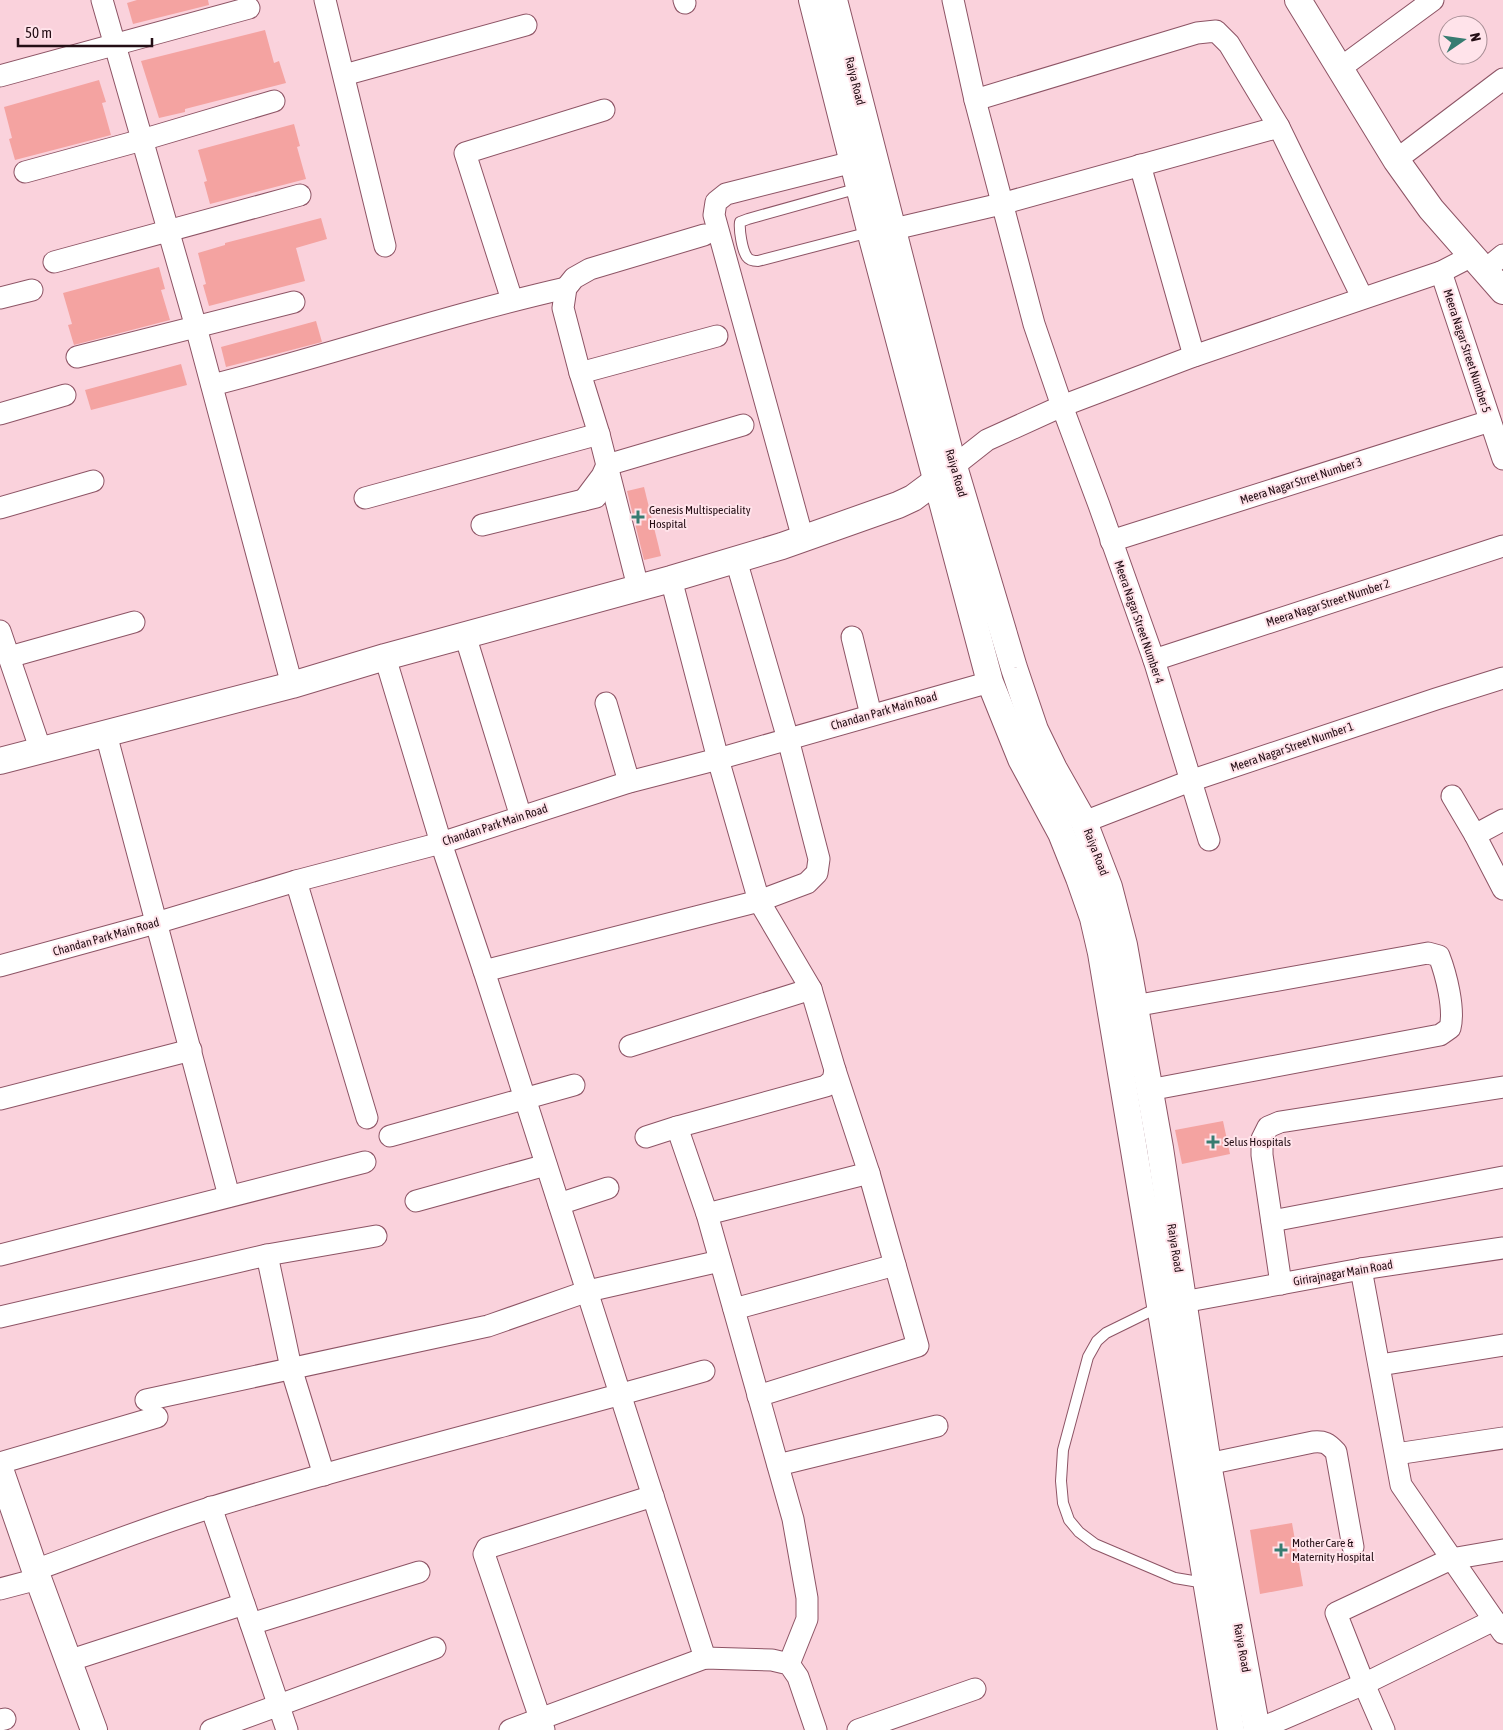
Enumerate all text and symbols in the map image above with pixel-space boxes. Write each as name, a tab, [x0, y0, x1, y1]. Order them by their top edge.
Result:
scale bar	[18, 15, 151, 47]
north arrow	[1438, 15, 1488, 65]
text: 50 m	[25, 24, 52, 41]
text: N	[1467, 31, 1484, 43]
street label: Raiya Road	[842, 55, 868, 107]
street label: Meera Nagar Street Number 5	[1440, 287, 1494, 415]
street label: Raiya Road	[942, 447, 970, 499]
street label: Meera Nagar Strret Number 3	[1238, 455, 1364, 507]
place label: Genesis Multispeciality Hospital	[649, 503, 751, 531]
marker: Genesis Multispeciality Hospital	[631, 510, 645, 524]
street label: Meera Nagar Street Number 4	[1111, 559, 1167, 686]
street label: Meera Nagar Street Number 2	[1264, 576, 1392, 630]
street label: Chandan Park Main Road	[829, 689, 939, 733]
street label: Meera Nagar Street Number 1	[1229, 719, 1356, 775]
street label: Chandan Park Main Road	[441, 801, 549, 849]
street label: Raiya Road	[1081, 826, 1111, 878]
street label: Chandan Park Main Road	[51, 915, 161, 959]
marker: Selus Hospitals	[1206, 1135, 1220, 1149]
place label: Selus Hospitals	[1224, 1135, 1291, 1149]
street label: Raiya Road	[1164, 1223, 1186, 1273]
street label: Girirajnagar Main Road	[1292, 1257, 1394, 1289]
place label: Mother Care & Maternity Hospital	[1292, 1536, 1375, 1564]
marker: Mother Care & Maternity Hospital	[1274, 1543, 1288, 1557]
street label: Raiya Road	[1231, 1623, 1253, 1673]

